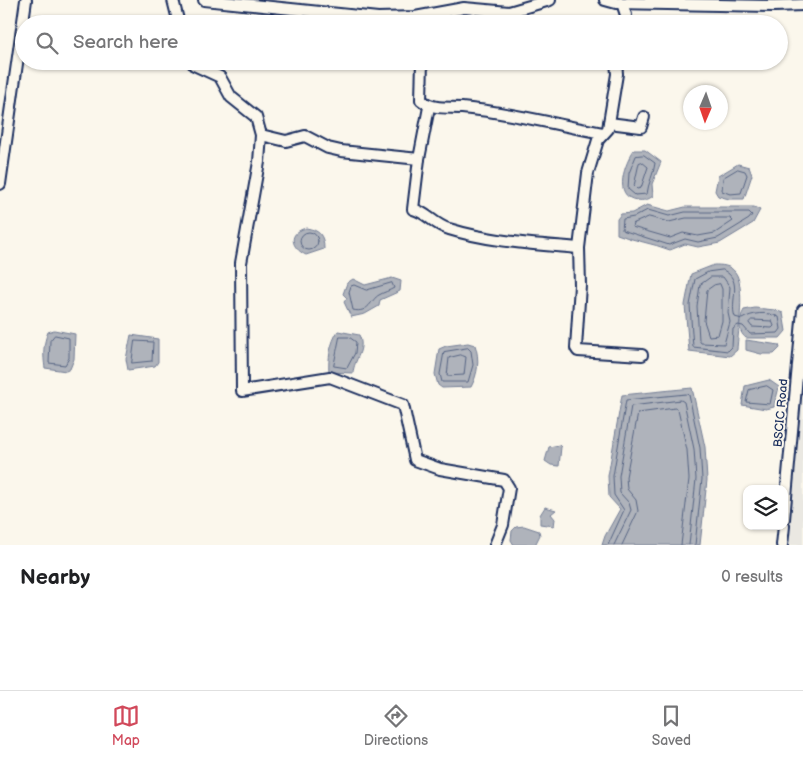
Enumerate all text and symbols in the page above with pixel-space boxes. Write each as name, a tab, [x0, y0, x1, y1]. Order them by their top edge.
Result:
search box	[15, 15, 788, 70]
icon: search	[33, 29, 61, 57]
text: Search here	[73, 31, 178, 54]
north arrow	[683, 85, 728, 130]
street label: BSCIC Road	[771, 378, 791, 448]
map controls	[743, 485, 788, 530]
button: layers	[743, 485, 788, 530]
text: Nearby	[20, 565, 90, 590]
text: 0 results	[721, 568, 783, 587]
tab: Map	[112, 702, 140, 749]
tab: Directions	[364, 702, 428, 749]
tab: Saved	[652, 702, 691, 749]

